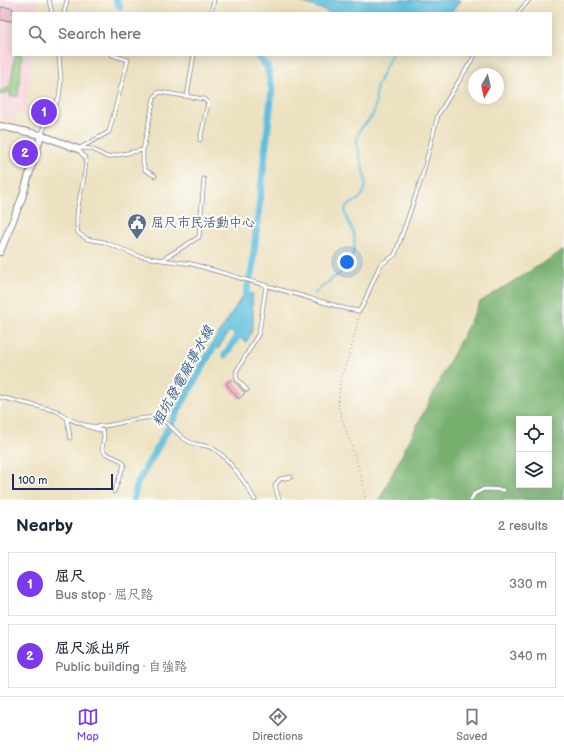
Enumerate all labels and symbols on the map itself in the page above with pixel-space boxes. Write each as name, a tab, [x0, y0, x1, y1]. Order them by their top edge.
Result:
north arrow	[468, 68, 504, 104]
pin: 1	[31, 97, 57, 127]
pin: 2	[12, 138, 38, 168]
public building icon: 屈尺市民活動中心	[126, 212, 148, 240]
place label: 屈尺市民活動中心	[151, 215, 255, 231]
your location	[337, 252, 357, 272]
water label: 粗坑發電廠導水線	[148, 322, 218, 429]
scale bar	[12, 472, 113, 491]

